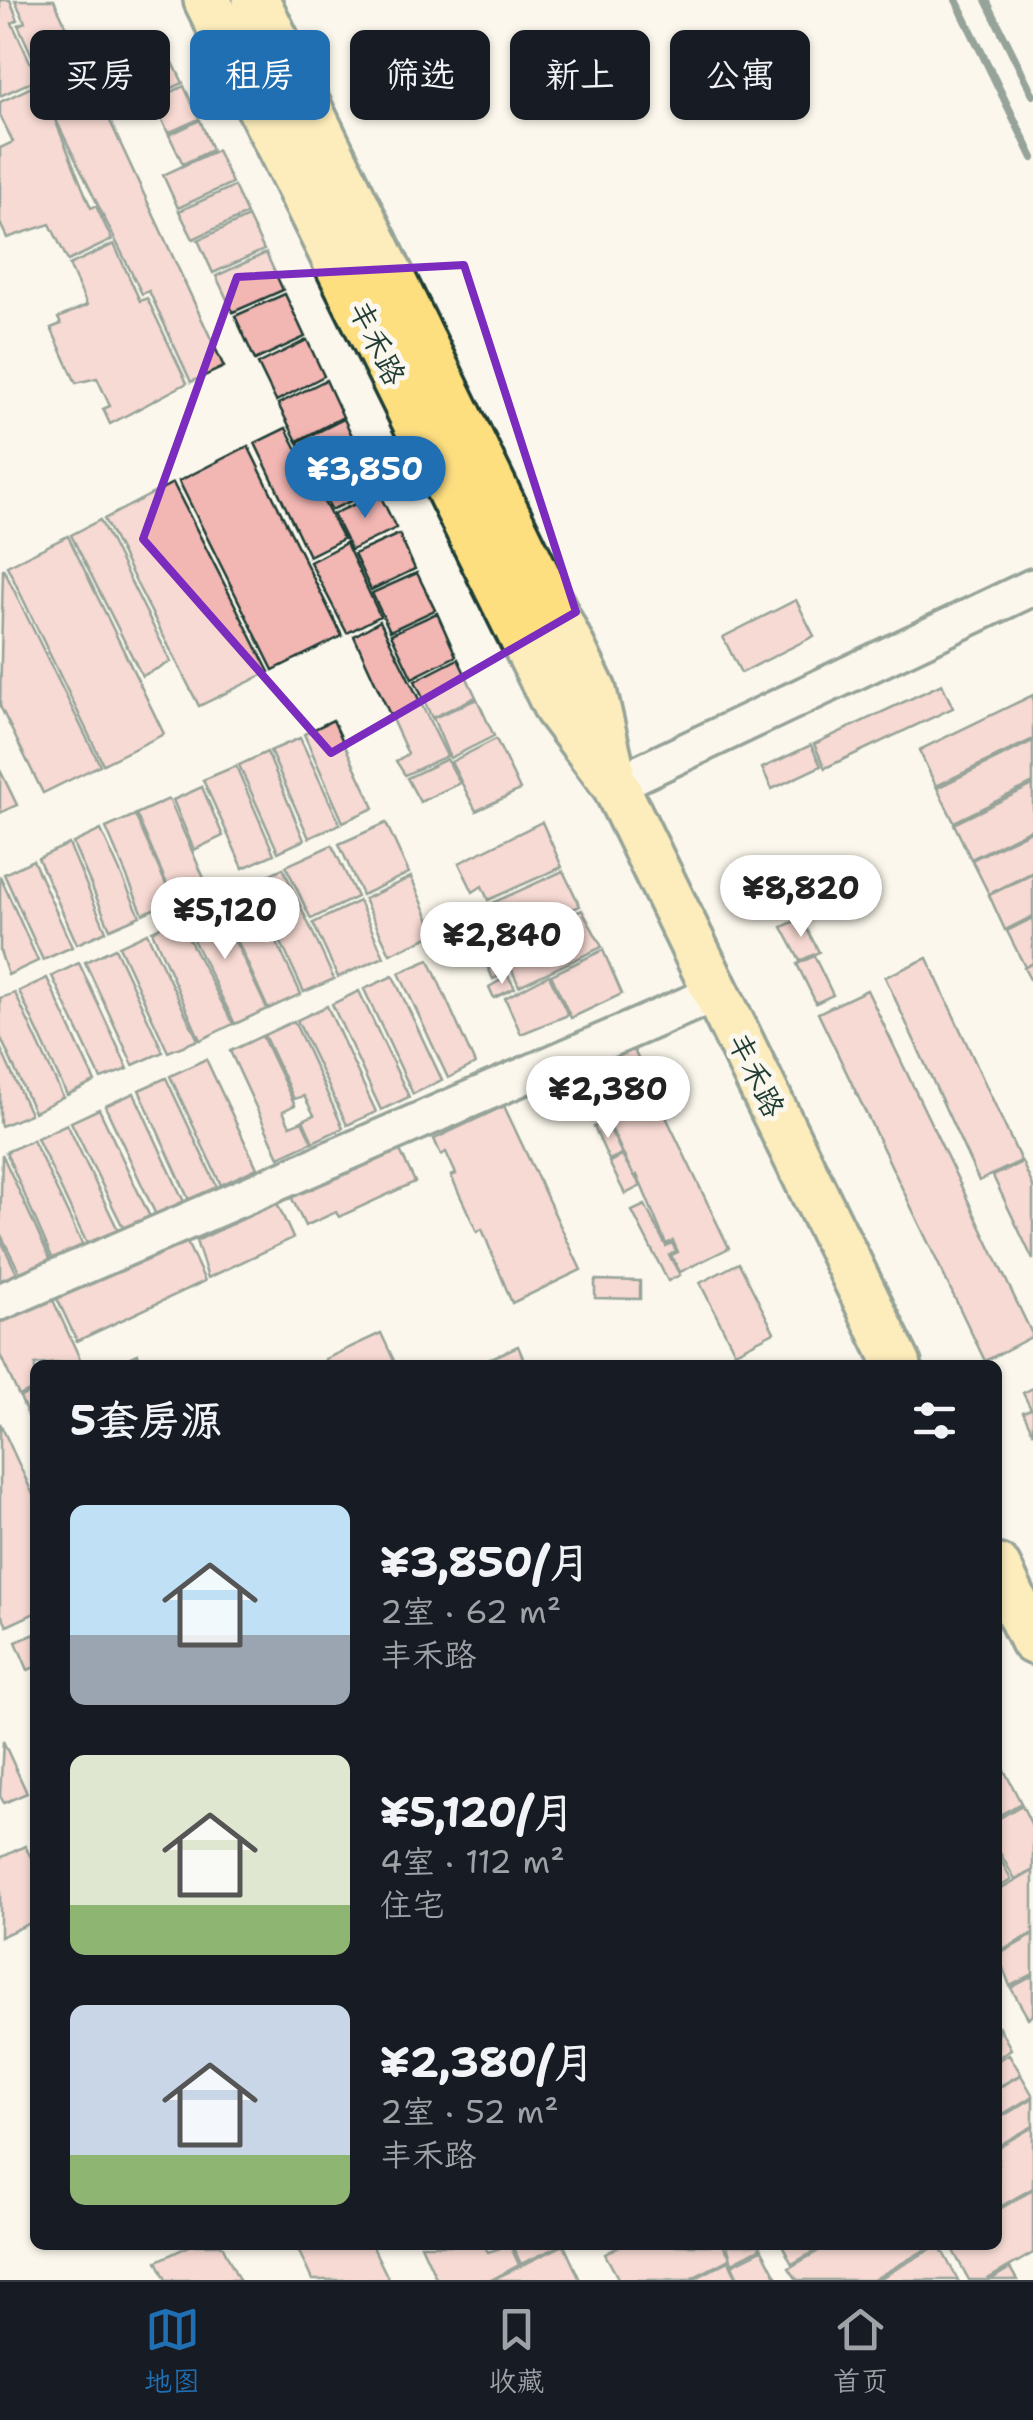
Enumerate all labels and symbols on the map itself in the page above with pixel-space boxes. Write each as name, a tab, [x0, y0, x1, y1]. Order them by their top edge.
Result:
street label: 丰禾路	[339, 293, 416, 392]
pin: ¥3,850	[284, 436, 446, 521]
pin: ¥8,820	[720, 855, 882, 940]
pin: ¥5,120	[144, 877, 306, 962]
pin: ¥2,840	[421, 902, 583, 987]
street label: 丰禾路	[718, 1025, 795, 1124]
pin: ¥2,380	[527, 1056, 689, 1141]

